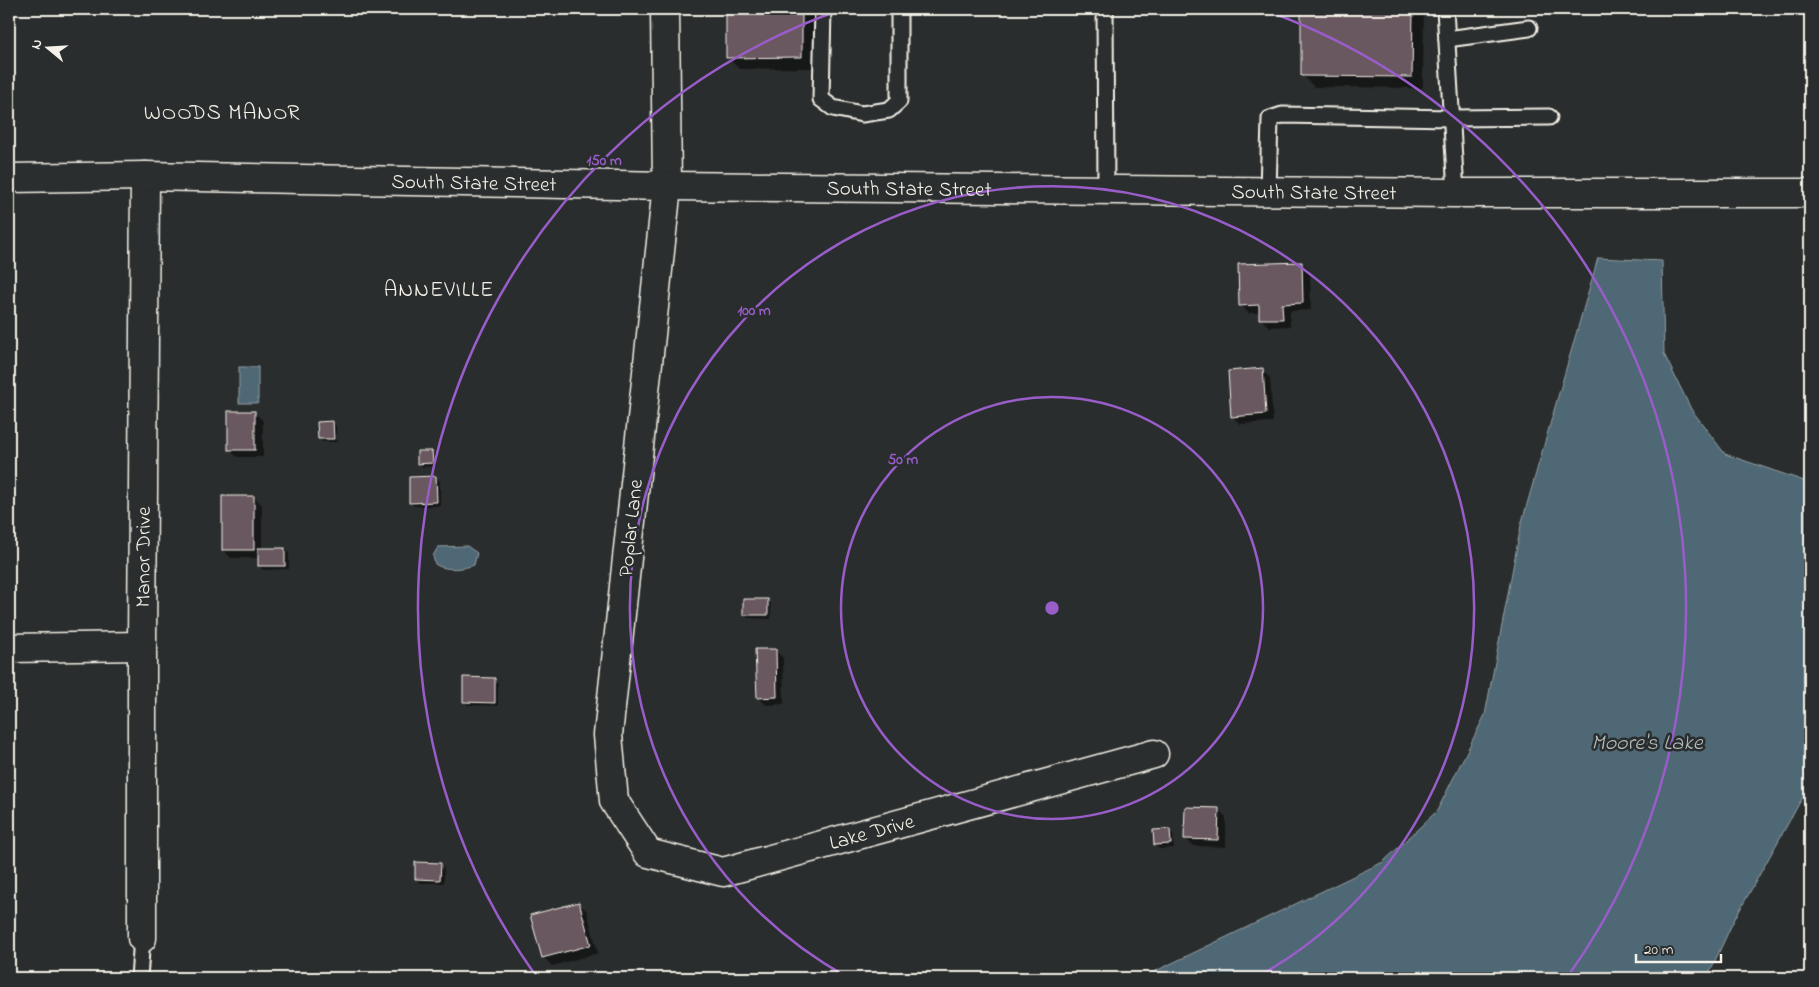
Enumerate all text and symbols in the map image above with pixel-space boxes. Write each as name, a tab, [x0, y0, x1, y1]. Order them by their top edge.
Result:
north arrow	[22, 22, 72, 72]
text: N	[26, 37, 49, 52]
district label: WOODS MANOR	[144, 98, 300, 130]
text: 150 m	[586, 150, 622, 172]
street label: South State Street	[391, 168, 557, 201]
street label: South State Street	[826, 174, 992, 206]
street label: South State Street	[1231, 178, 1397, 209]
district label: ANNEVILLE	[384, 275, 494, 307]
text: 100 m	[737, 300, 771, 322]
text: 50 m	[888, 449, 919, 471]
street label: Poplar Lane	[612, 477, 652, 579]
street label: Manor Drive	[129, 506, 160, 608]
centre of rings	[1043, 599, 1061, 617]
water label: Moore's Lake	[1591, 728, 1704, 760]
street label: Lake Drive	[826, 807, 919, 859]
scale bar	[1636, 932, 1722, 964]
text: 20 m	[1644, 939, 1674, 961]

